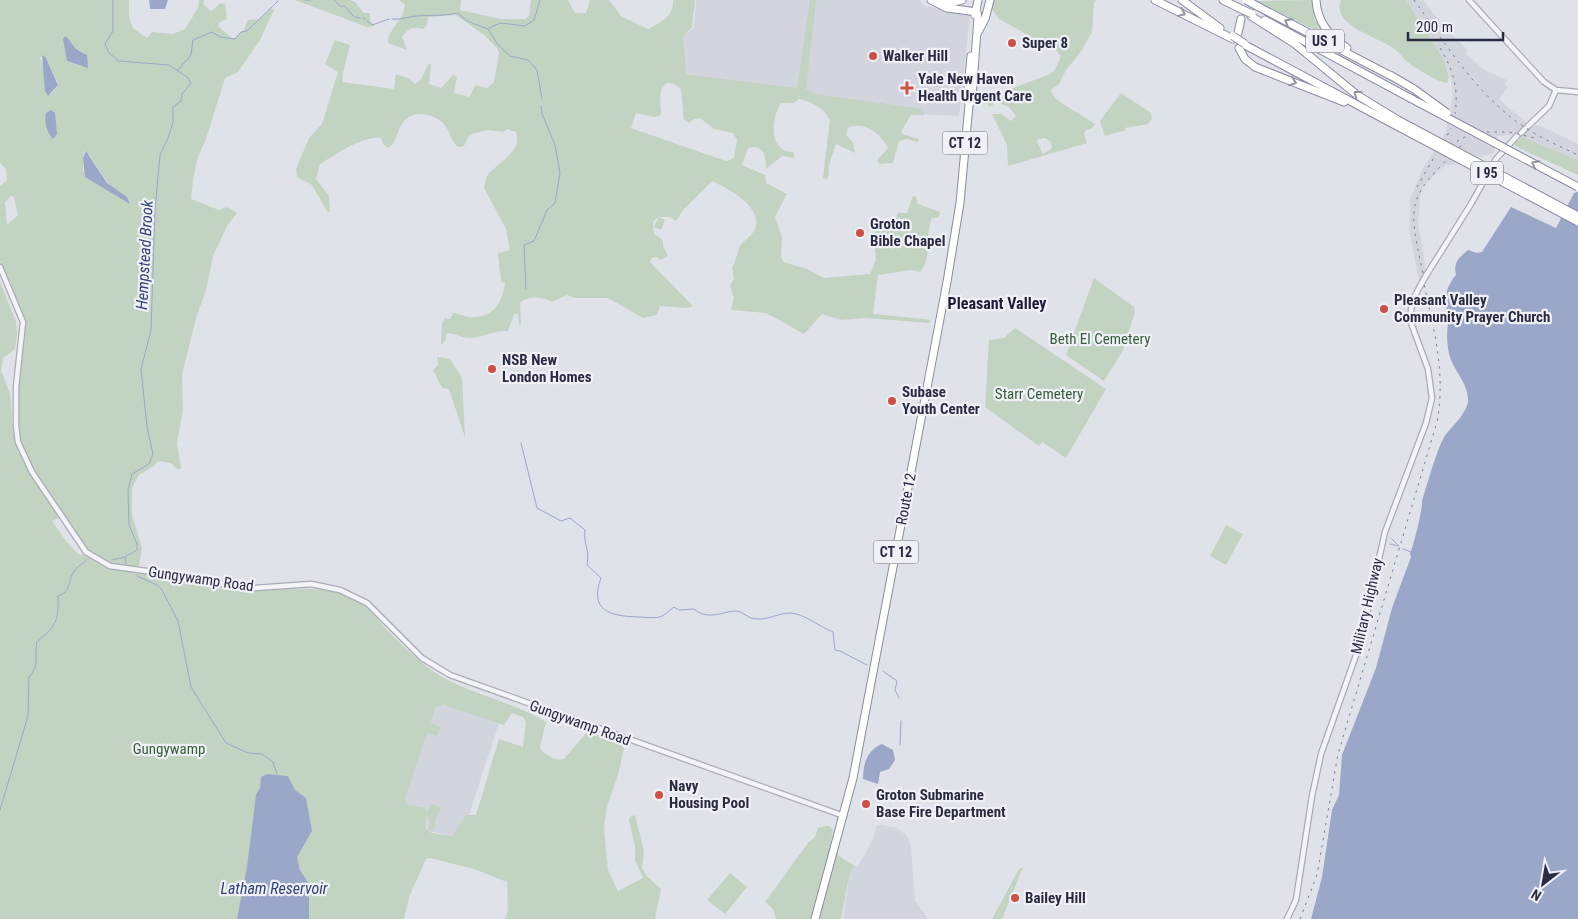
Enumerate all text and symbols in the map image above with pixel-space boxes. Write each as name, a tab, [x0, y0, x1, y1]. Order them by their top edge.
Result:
one-way arrow	[1177, 7, 1186, 17]
scale bar	[1408, 10, 1503, 42]
one-way arrow	[1284, 18, 1293, 28]
text: 200 m	[1416, 18, 1453, 36]
road number: US 1	[1306, 29, 1344, 52]
place label: Super 8	[1022, 34, 1068, 52]
marker: Super 8	[1006, 37, 1018, 49]
place label: Walker Hill	[883, 47, 948, 65]
marker: Walker Hill	[867, 50, 879, 62]
place label: Yale New Haven Health Urgent Care	[918, 70, 1032, 105]
one-way arrow	[1288, 76, 1296, 86]
marker: Yale New Haven Health Urgent Care	[900, 81, 914, 95]
one-way arrow	[1354, 92, 1363, 100]
road number: CT 12	[942, 132, 988, 154]
one-way arrow	[1531, 160, 1540, 170]
road number: I 95	[1471, 162, 1503, 184]
water label: Hempstead Brook	[132, 199, 157, 310]
place label: Groton Bible Chapel	[870, 215, 945, 250]
marker: Groton Bible Chapel	[854, 227, 866, 239]
place label: Pleasant Valley Community Prayer Church	[1394, 291, 1550, 326]
district label: Pleasant Valley	[948, 294, 1046, 313]
marker: Pleasant Valley Community Prayer Church	[1378, 303, 1390, 315]
park label: Beth El Cemetery	[1050, 330, 1150, 348]
place label: NSB New London Homes	[502, 351, 592, 386]
marker: NSB New London Homes	[486, 363, 498, 375]
place label: Subase Youth Center	[902, 383, 980, 418]
park label: Starr Cemetery	[995, 385, 1083, 403]
marker: Subase Youth Center	[886, 395, 898, 407]
street label: Route 12	[892, 472, 920, 526]
road number: CT 12	[874, 540, 918, 564]
street label: Military Highway	[1347, 556, 1387, 656]
street label: Gungywamp Road	[147, 563, 255, 595]
street label: Gungywamp Road	[527, 696, 633, 750]
park label: Gungywamp	[133, 740, 205, 758]
place label: Navy Housing Pool	[669, 777, 749, 812]
place label: Groton Submarine Base Fire Department	[876, 786, 1006, 821]
marker: Navy Housing Pool	[653, 789, 665, 801]
marker: Groton Submarine Base Fire Department	[860, 798, 872, 810]
north arrow	[1518, 859, 1568, 909]
water label: Latham Reservoir	[221, 879, 329, 898]
text: N	[1529, 886, 1544, 904]
place label: Bailey Hill	[1025, 889, 1086, 907]
marker: Bailey Hill	[1009, 892, 1021, 904]

